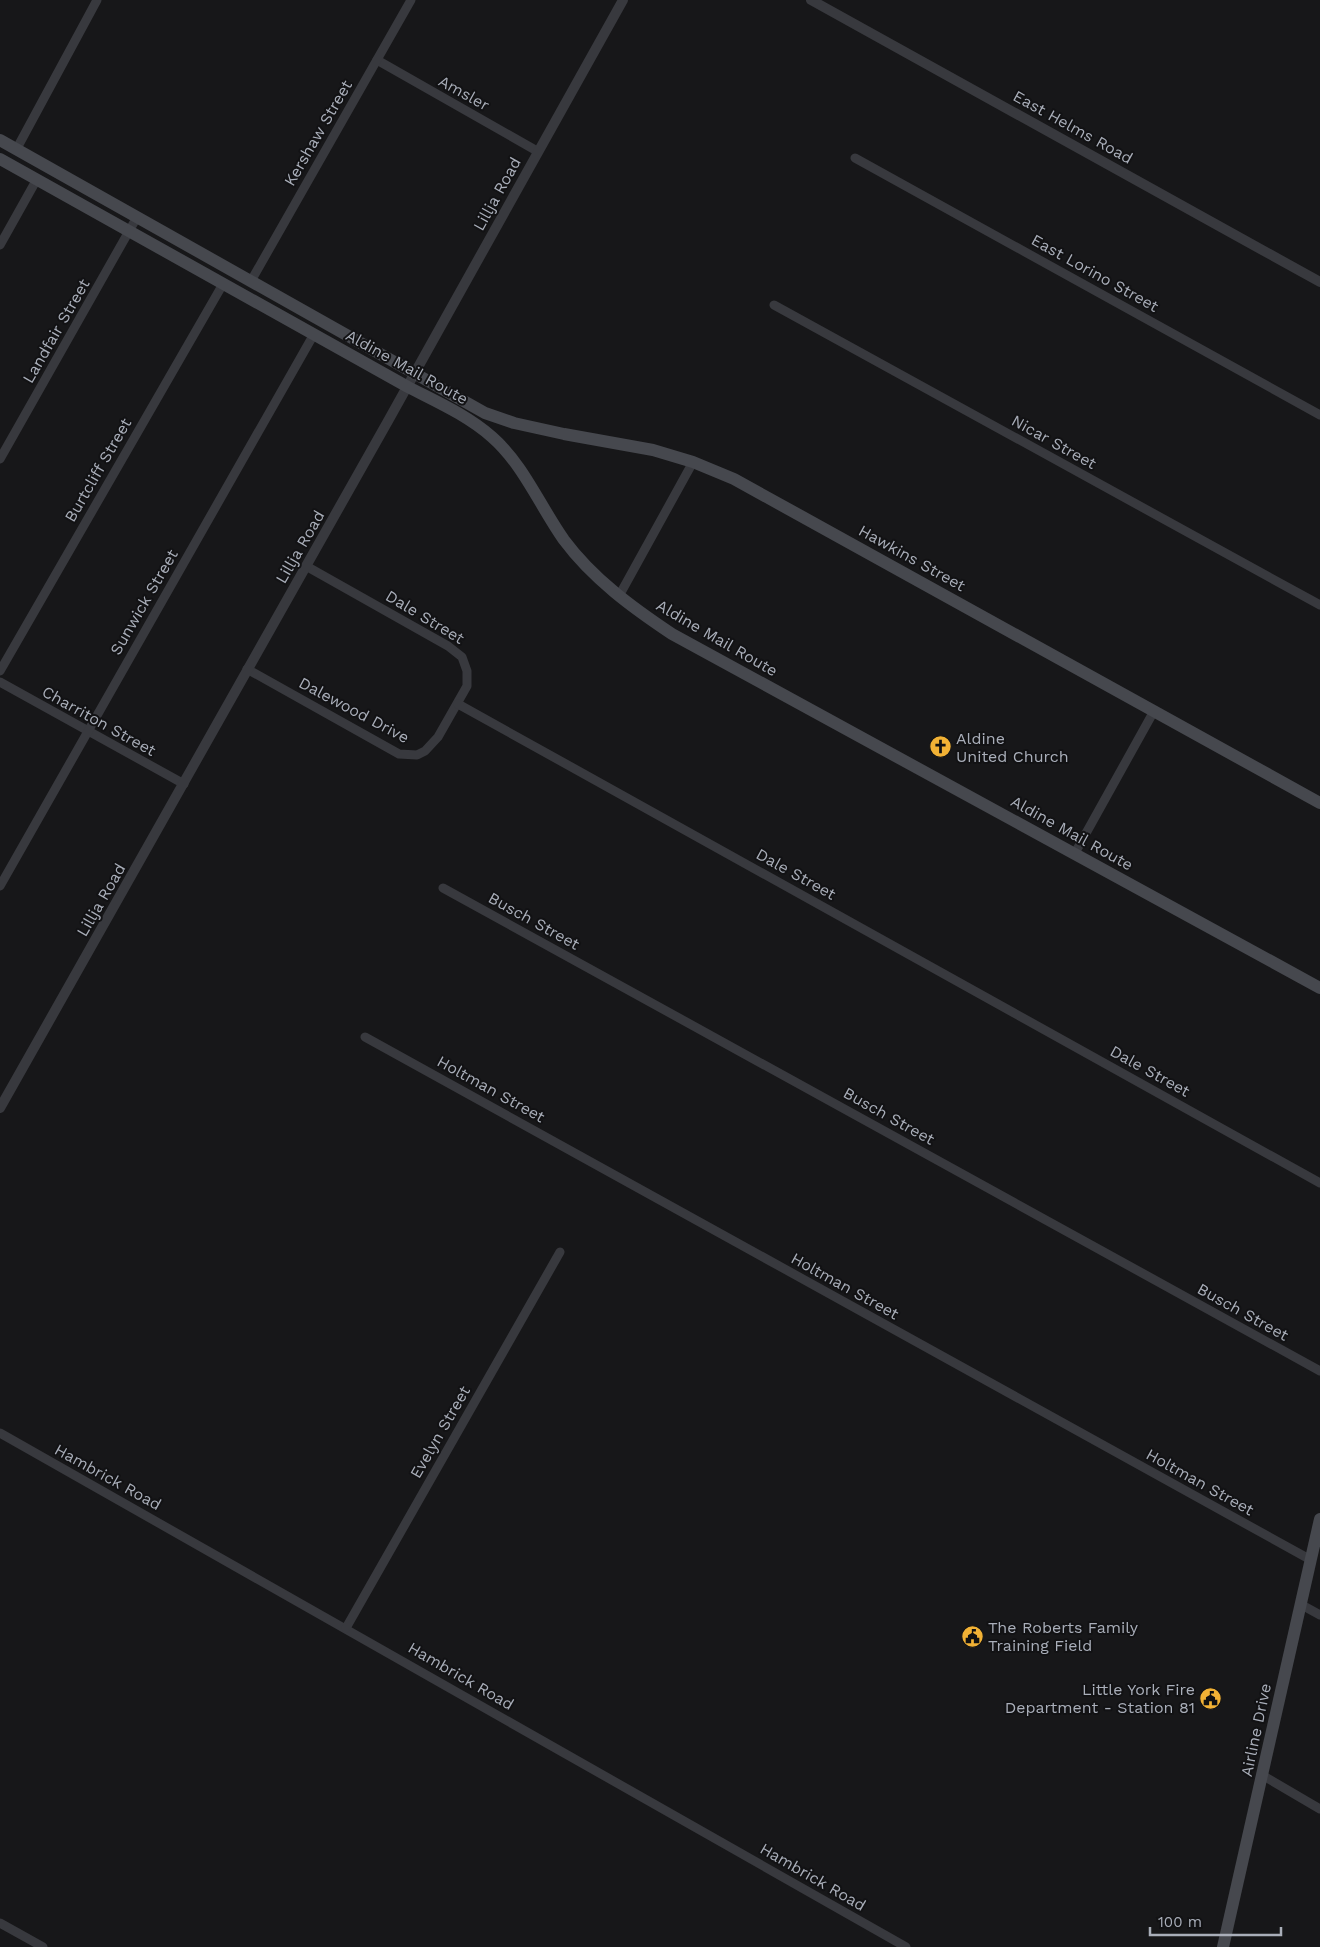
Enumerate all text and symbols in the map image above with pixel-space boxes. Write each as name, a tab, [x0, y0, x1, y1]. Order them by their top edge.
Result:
street label: Amsler	[435, 71, 493, 115]
street label: Kershaw Street	[280, 76, 356, 189]
street label: East Helms Road	[1010, 86, 1136, 168]
street label: Lillja Road	[469, 154, 525, 234]
street label: East Lorino Street	[1028, 230, 1162, 316]
street label: Landfair Street	[18, 275, 94, 387]
street label: Aldine Mail Route	[343, 326, 471, 408]
street label: Nicar Street	[1008, 411, 1100, 473]
street label: Burtcliff Street	[61, 414, 136, 525]
street label: Lillja Road	[272, 507, 328, 587]
street label: Hawkins Street	[855, 521, 969, 595]
street label: Sunwick Street	[106, 546, 182, 658]
street label: Dale Street	[382, 586, 468, 648]
street label: Aldine Mail Route	[653, 596, 781, 680]
street label: Dalewood Drive	[296, 673, 412, 747]
street label: Charriton Street	[39, 682, 159, 760]
place label: Aldine United Church	[956, 729, 1069, 766]
church icon: Aldine United Church	[928, 735, 952, 759]
street label: Aldine Mail Route	[1008, 792, 1136, 874]
street label: Dale Street	[753, 844, 839, 904]
street label: Lillja Road	[73, 860, 129, 940]
street label: Busch Street	[485, 888, 583, 954]
street label: Dale Street	[1107, 1041, 1193, 1101]
street label: Holtman Street	[434, 1052, 548, 1127]
street label: Busch Street	[840, 1083, 938, 1149]
street label: Holtman Street	[788, 1249, 902, 1324]
street label: Busch Street	[1194, 1279, 1292, 1345]
street label: Evelyn Street	[406, 1382, 474, 1482]
street label: Hambrick Road	[51, 1440, 165, 1514]
street label: Holtman Street	[1143, 1445, 1257, 1520]
place label: The Roberts Family Training Field	[988, 1618, 1139, 1655]
public building icon: The Roberts Family Training Field	[960, 1624, 984, 1648]
street label: Hambrick Road	[405, 1638, 517, 1714]
place label: Little York Fire Department - Station 81	[1005, 1680, 1195, 1717]
street label: Airline Drive	[1237, 1682, 1275, 1778]
public building icon: Little York Fire Department - Station 81	[1199, 1686, 1223, 1710]
street label: Hambrick Road	[757, 1839, 869, 1915]
scale bar	[1150, 1904, 1281, 1936]
text: 100 m	[1158, 1913, 1202, 1931]

